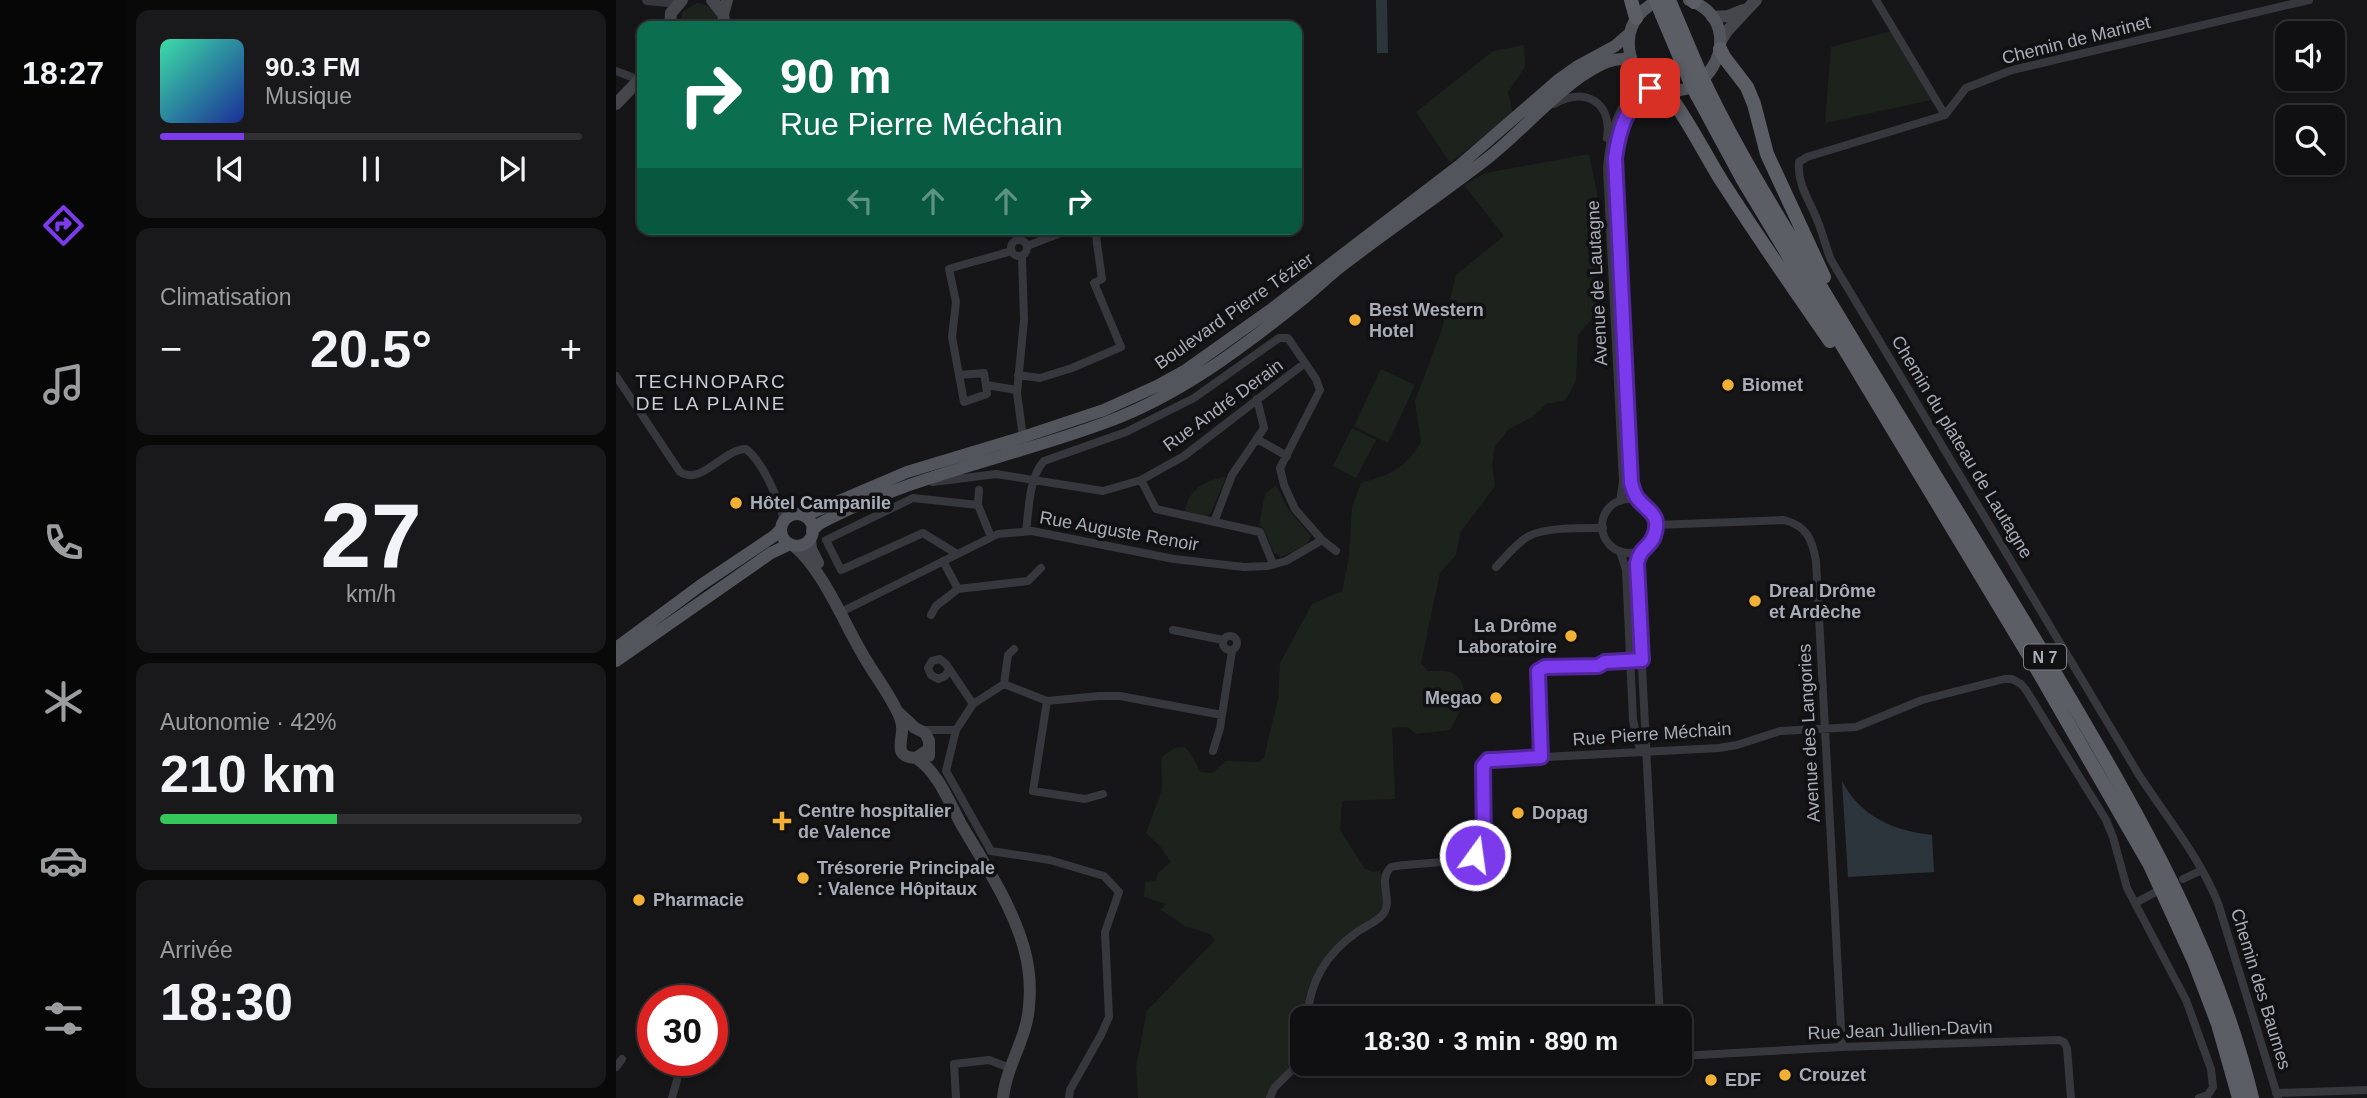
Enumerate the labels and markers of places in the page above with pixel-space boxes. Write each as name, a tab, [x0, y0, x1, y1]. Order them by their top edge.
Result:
pin	[1620, 58, 1680, 118]
place label: Best Western Hotel	[1369, 300, 1484, 341]
marker: Best Western Hotel	[1347, 312, 1363, 328]
place label: Biomet	[1742, 375, 1803, 395]
marker: Biomet	[1720, 377, 1736, 393]
place label: Hôtel Campanile	[750, 493, 891, 513]
marker: Hôtel Campanile	[728, 495, 744, 511]
place label: Dreal Drôme et Ardèche	[1769, 581, 1876, 622]
marker: Dreal Drôme et Ardèche	[1747, 593, 1763, 609]
place label: La Drôme Laboratoire	[1458, 616, 1557, 657]
marker: La Drôme Laboratoire	[1563, 628, 1579, 644]
place label: Megao	[1425, 688, 1482, 708]
marker: Megao	[1488, 690, 1504, 706]
place label: Centre hospitalier de Valence	[798, 801, 951, 842]
place label: Dopag	[1532, 803, 1588, 823]
marker: Dopag	[1510, 805, 1526, 821]
marker: Centre hospitalier de Valence	[772, 811, 792, 831]
place label: Trésorerie Principale : Valence Hôpitaux	[817, 858, 995, 899]
marker: Trésorerie Principale : Valence Hôpitaux	[795, 870, 811, 886]
place label: Pharmacie	[653, 890, 744, 910]
marker: Pharmacie	[631, 892, 647, 908]
place label: Crouzet	[1799, 1065, 1866, 1085]
marker: Crouzet	[1777, 1067, 1793, 1083]
place label: EDF	[1725, 1070, 1761, 1090]
marker: EDF	[1703, 1072, 1719, 1088]

